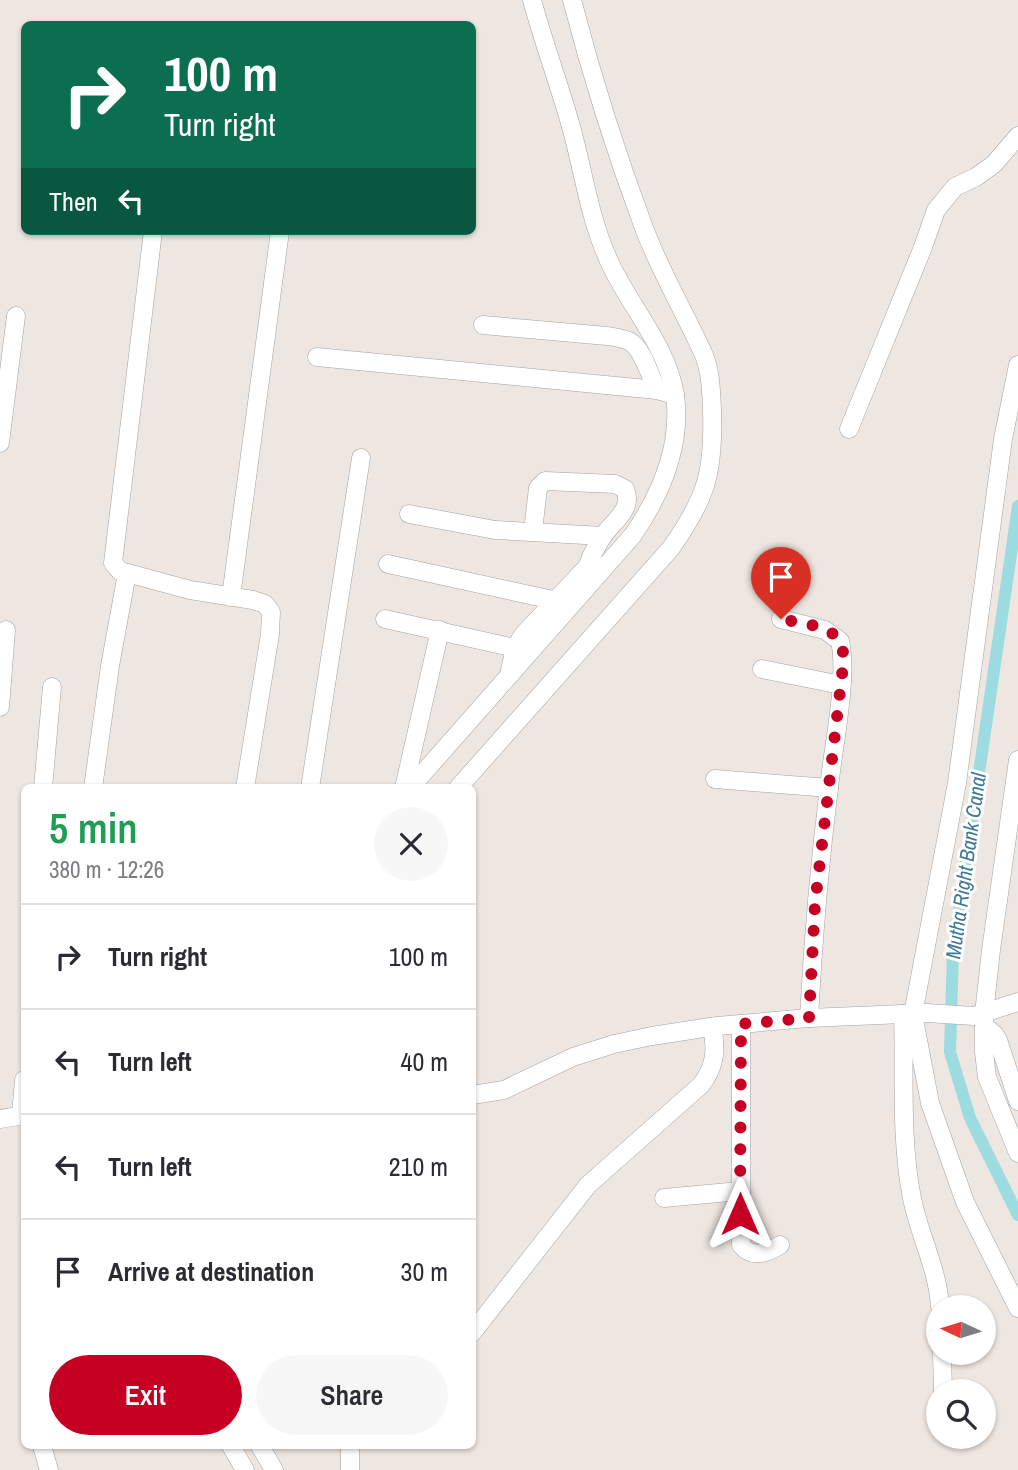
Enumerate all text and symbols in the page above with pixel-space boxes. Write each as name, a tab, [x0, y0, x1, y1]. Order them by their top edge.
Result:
text: 100 m	[164, 40, 278, 106]
icon: right	[49, 49, 140, 140]
text: Turn right	[164, 103, 276, 146]
icon: left	[112, 182, 150, 220]
text: Then	[49, 184, 98, 219]
pin	[751, 547, 811, 619]
icon: arrive	[762, 558, 800, 596]
water label: Mutha Right Bank Canal	[938, 770, 993, 961]
text: 5 min	[49, 800, 138, 856]
button: close	[374, 807, 448, 881]
text: 380 m · 12:26	[49, 854, 164, 885]
icon: right	[49, 938, 87, 976]
text: Turn right	[108, 939, 207, 974]
text: 100 m	[389, 939, 448, 974]
icon: left	[49, 1043, 87, 1081]
text: Turn left	[108, 1044, 192, 1079]
text: 40 m	[401, 1044, 448, 1079]
icon: left	[49, 1148, 87, 1186]
text: Turn left	[108, 1149, 192, 1184]
text: 210 m	[389, 1149, 448, 1184]
position arrow	[703, 1177, 777, 1251]
icon: arrive	[49, 1253, 87, 1291]
text: Arrive at destination	[108, 1254, 314, 1289]
text: 30 m	[401, 1254, 448, 1289]
north arrow	[926, 1295, 996, 1365]
map controls	[926, 1295, 996, 1449]
button: Exit	[49, 1355, 242, 1435]
button: Share	[256, 1355, 448, 1435]
button: search	[926, 1379, 996, 1449]

